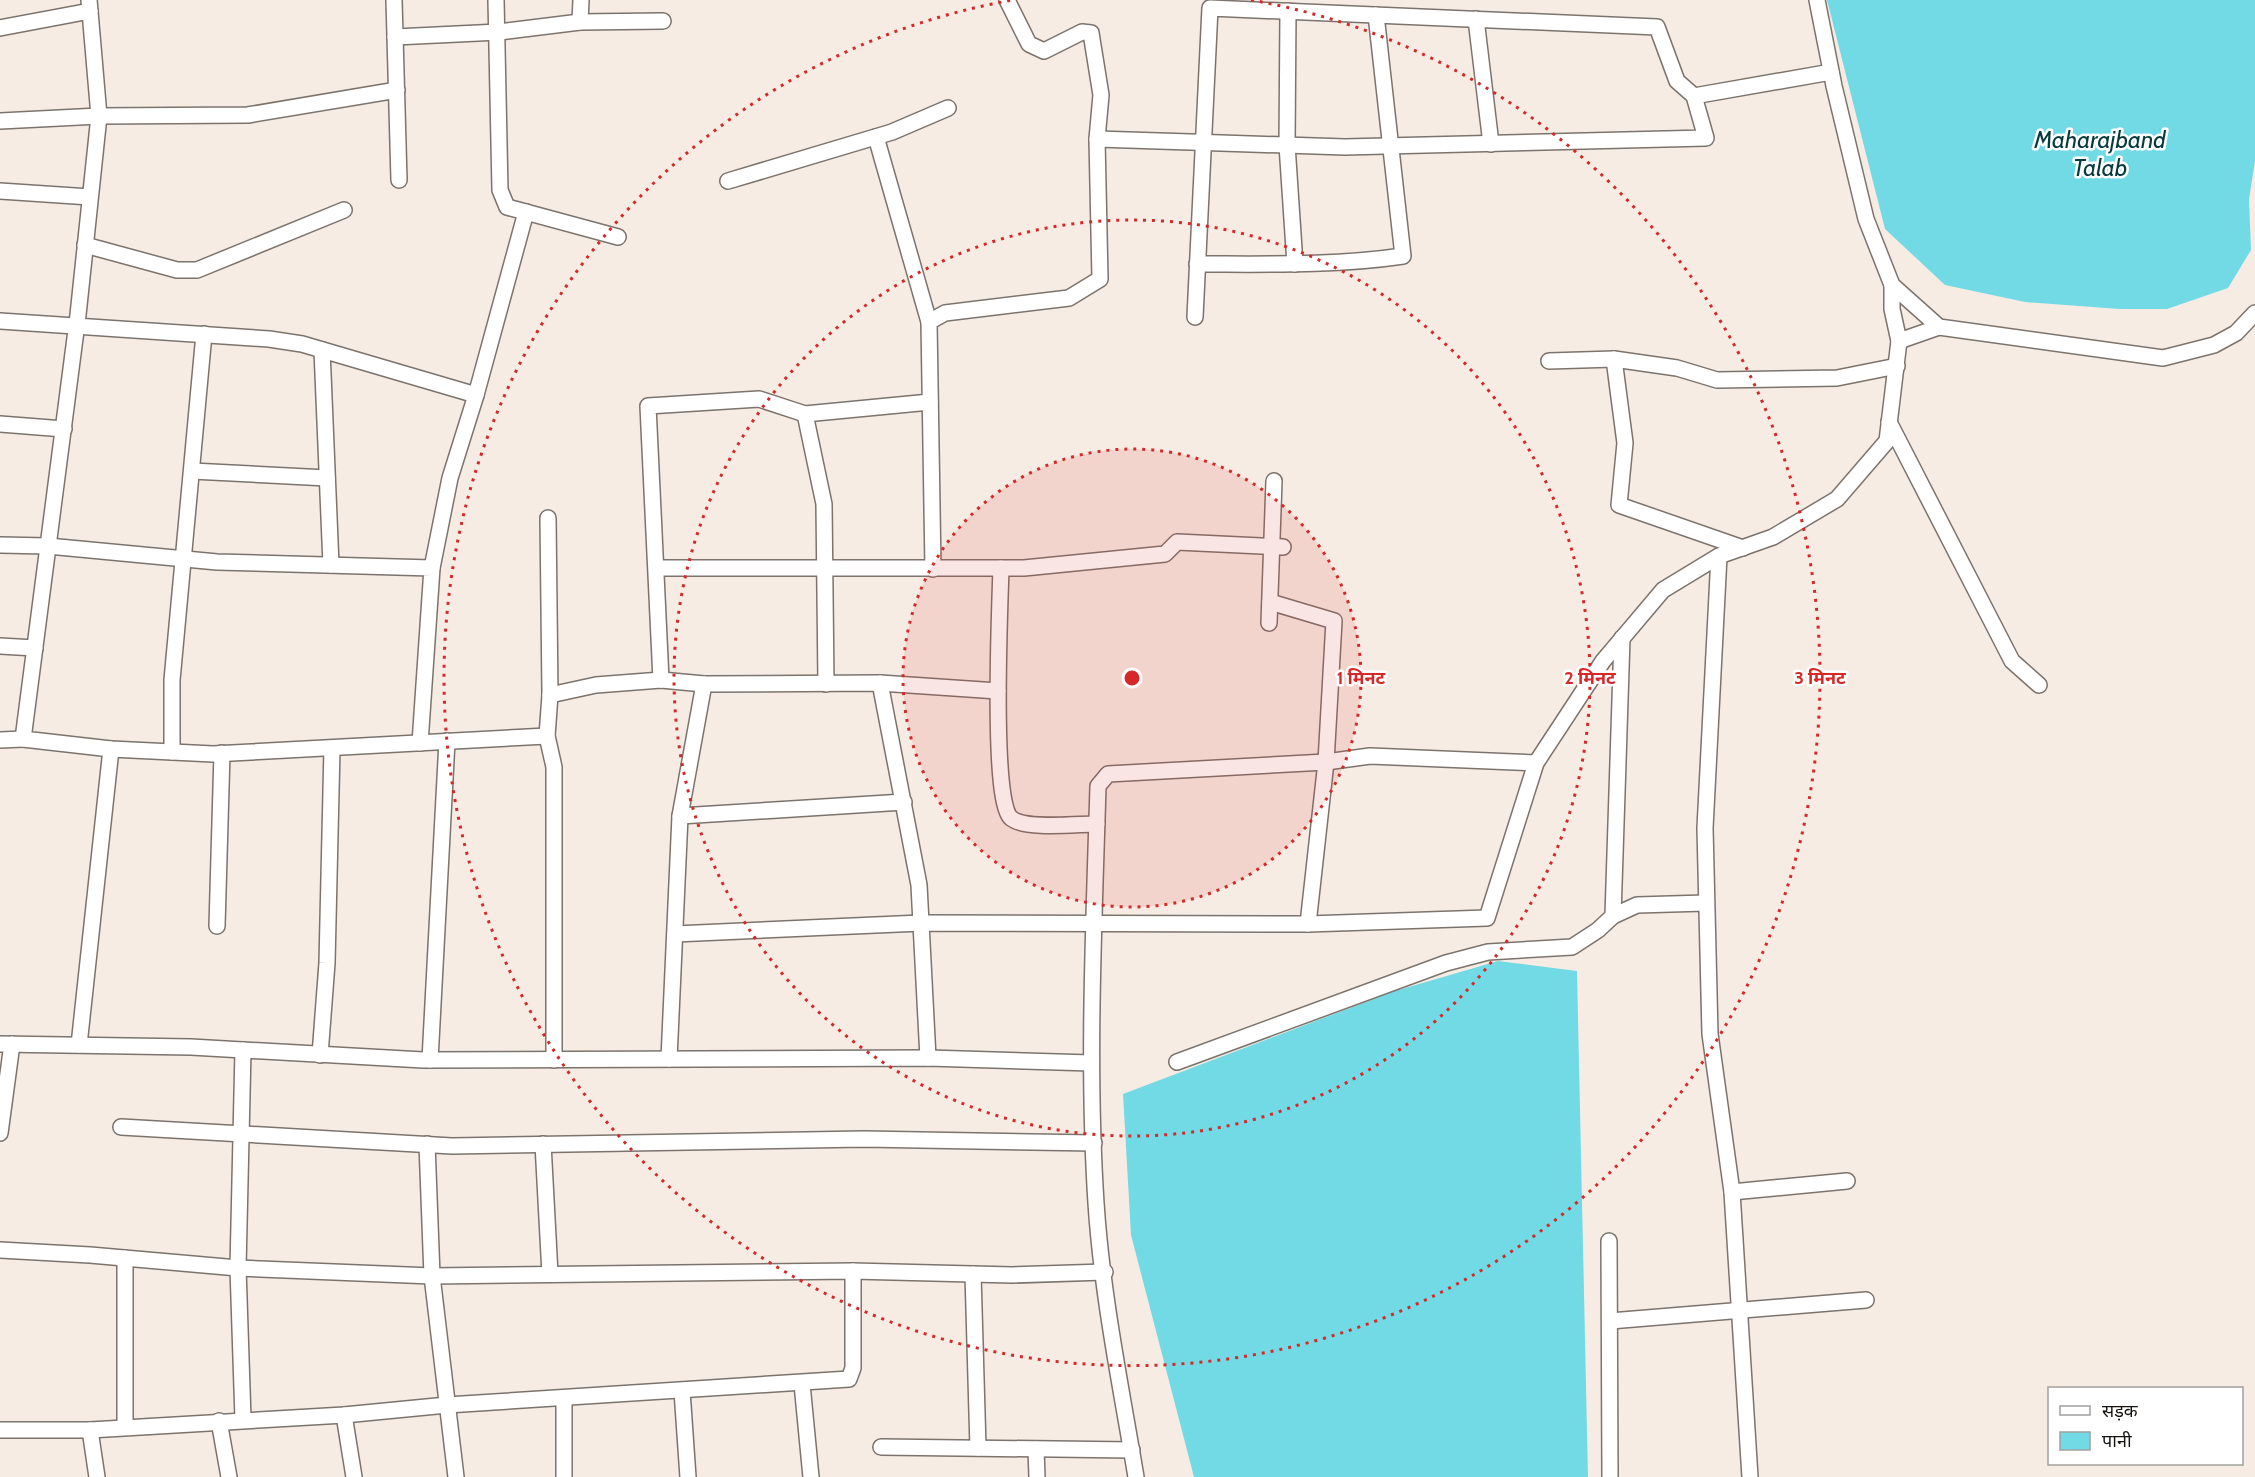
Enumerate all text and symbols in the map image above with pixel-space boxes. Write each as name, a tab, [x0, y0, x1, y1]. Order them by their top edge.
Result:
water label: Maharajband Talab	[2033, 125, 2166, 182]
text: 1 मिनट	[1337, 667, 1386, 689]
text: 2 मिनट	[1564, 667, 1616, 689]
text: 3 मिनट	[1794, 667, 1846, 689]
centre of rings	[1122, 668, 1142, 688]
legend	[2048, 1387, 2243, 1465]
text: सड़क	[2102, 1400, 2139, 1422]
text: पानी	[2102, 1430, 2132, 1452]

